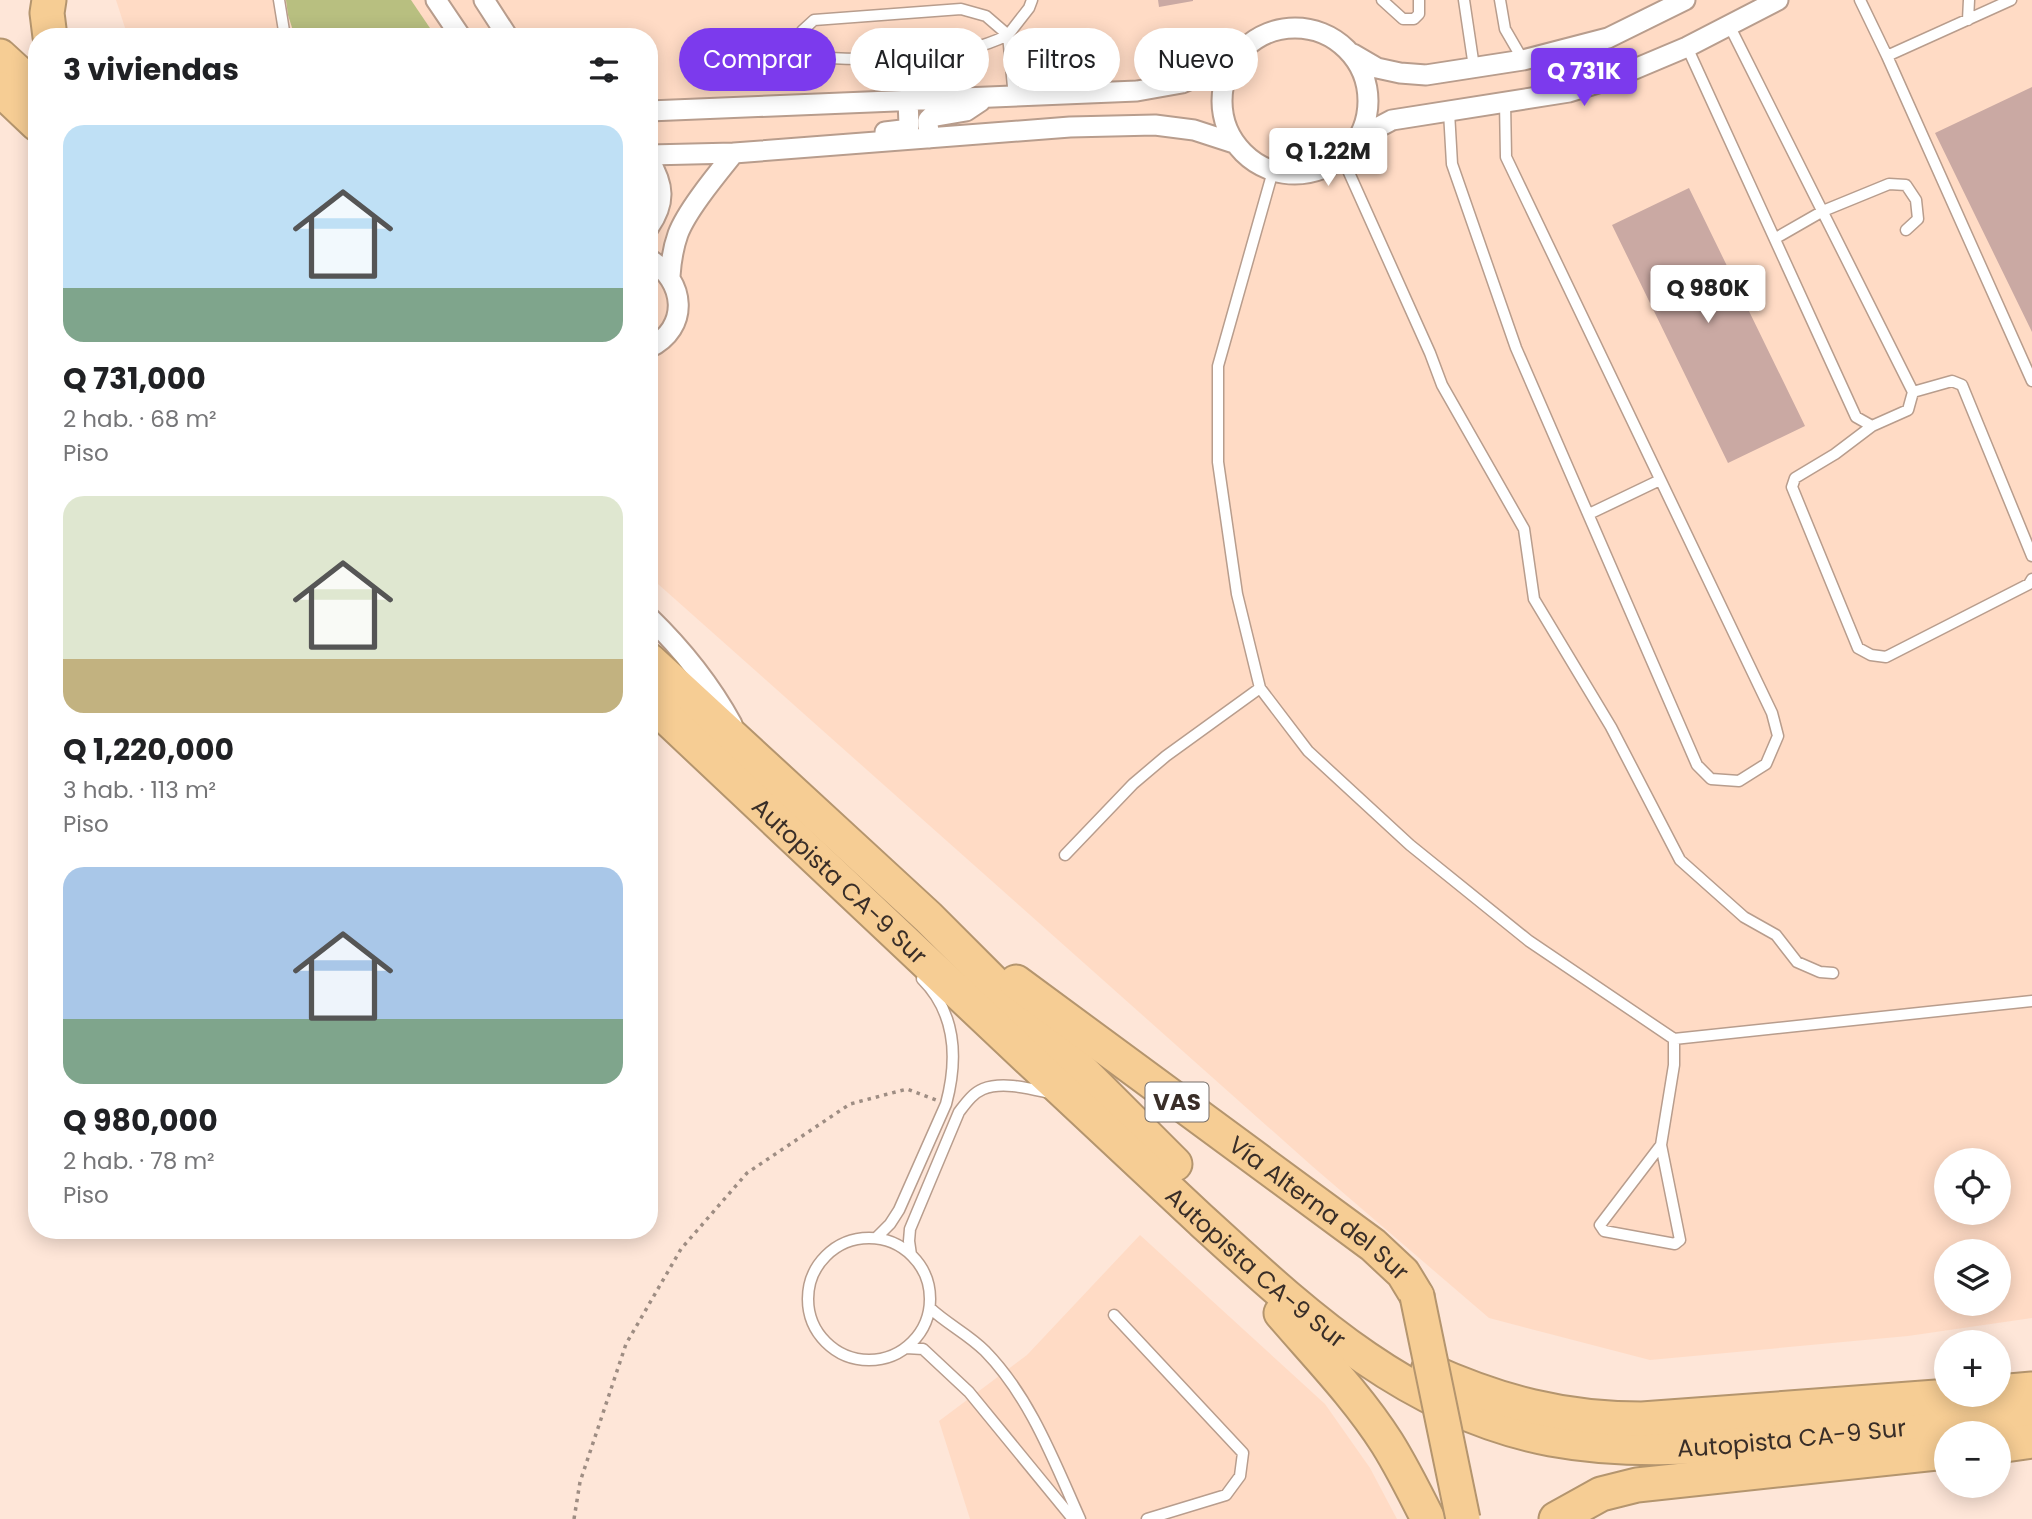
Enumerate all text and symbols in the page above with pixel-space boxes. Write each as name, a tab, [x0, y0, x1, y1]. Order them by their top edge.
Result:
chip: Comprar	[679, 28, 836, 91]
chip: Alquilar	[850, 28, 989, 91]
chip: Filtros	[1003, 28, 1120, 91]
chip: Nuevo	[1134, 28, 1258, 91]
text: 3 viviendas	[63, 48, 239, 91]
pin: Q 731K	[1527, 48, 1641, 108]
icon: filters	[585, 51, 623, 89]
text: Q 731K	[1547, 55, 1621, 87]
pin: Q 1.22M	[1263, 128, 1393, 188]
text: Q 1.22M	[1285, 135, 1371, 167]
icon: home	[280, 171, 406, 297]
pin: Q 980K	[1651, 266, 1765, 325]
text: Q 980K	[1666, 272, 1750, 304]
text: Q 731,000	[63, 357, 206, 400]
text: 2 hab. · 68 m²	[63, 403, 217, 435]
text: Piso	[63, 437, 109, 469]
icon: home	[280, 542, 406, 668]
text: Q 1,220,000	[63, 728, 234, 771]
text: 3 hab. · 113 m²	[63, 774, 216, 806]
street label: Autopista CA-9 Sur	[745, 790, 935, 971]
text: Piso	[63, 808, 109, 840]
icon: home	[280, 913, 406, 1039]
road number: VAS	[1146, 1082, 1208, 1121]
text: Q 980,000	[63, 1099, 218, 1142]
street label: Vía Alterna del Sur	[1222, 1128, 1417, 1287]
text: 2 hab. · 78 m²	[63, 1145, 215, 1177]
map controls	[1934, 1148, 2011, 1498]
button: locate	[1934, 1148, 2011, 1225]
text: Piso	[63, 1179, 109, 1211]
street label: Autopista CA-9 Sur	[1159, 1179, 1353, 1355]
button: layers	[1934, 1239, 2011, 1316]
button: +	[1934, 1330, 2011, 1407]
street label: Autopista CA-9 Sur	[1677, 1411, 1908, 1464]
button: −	[1934, 1421, 2011, 1498]

